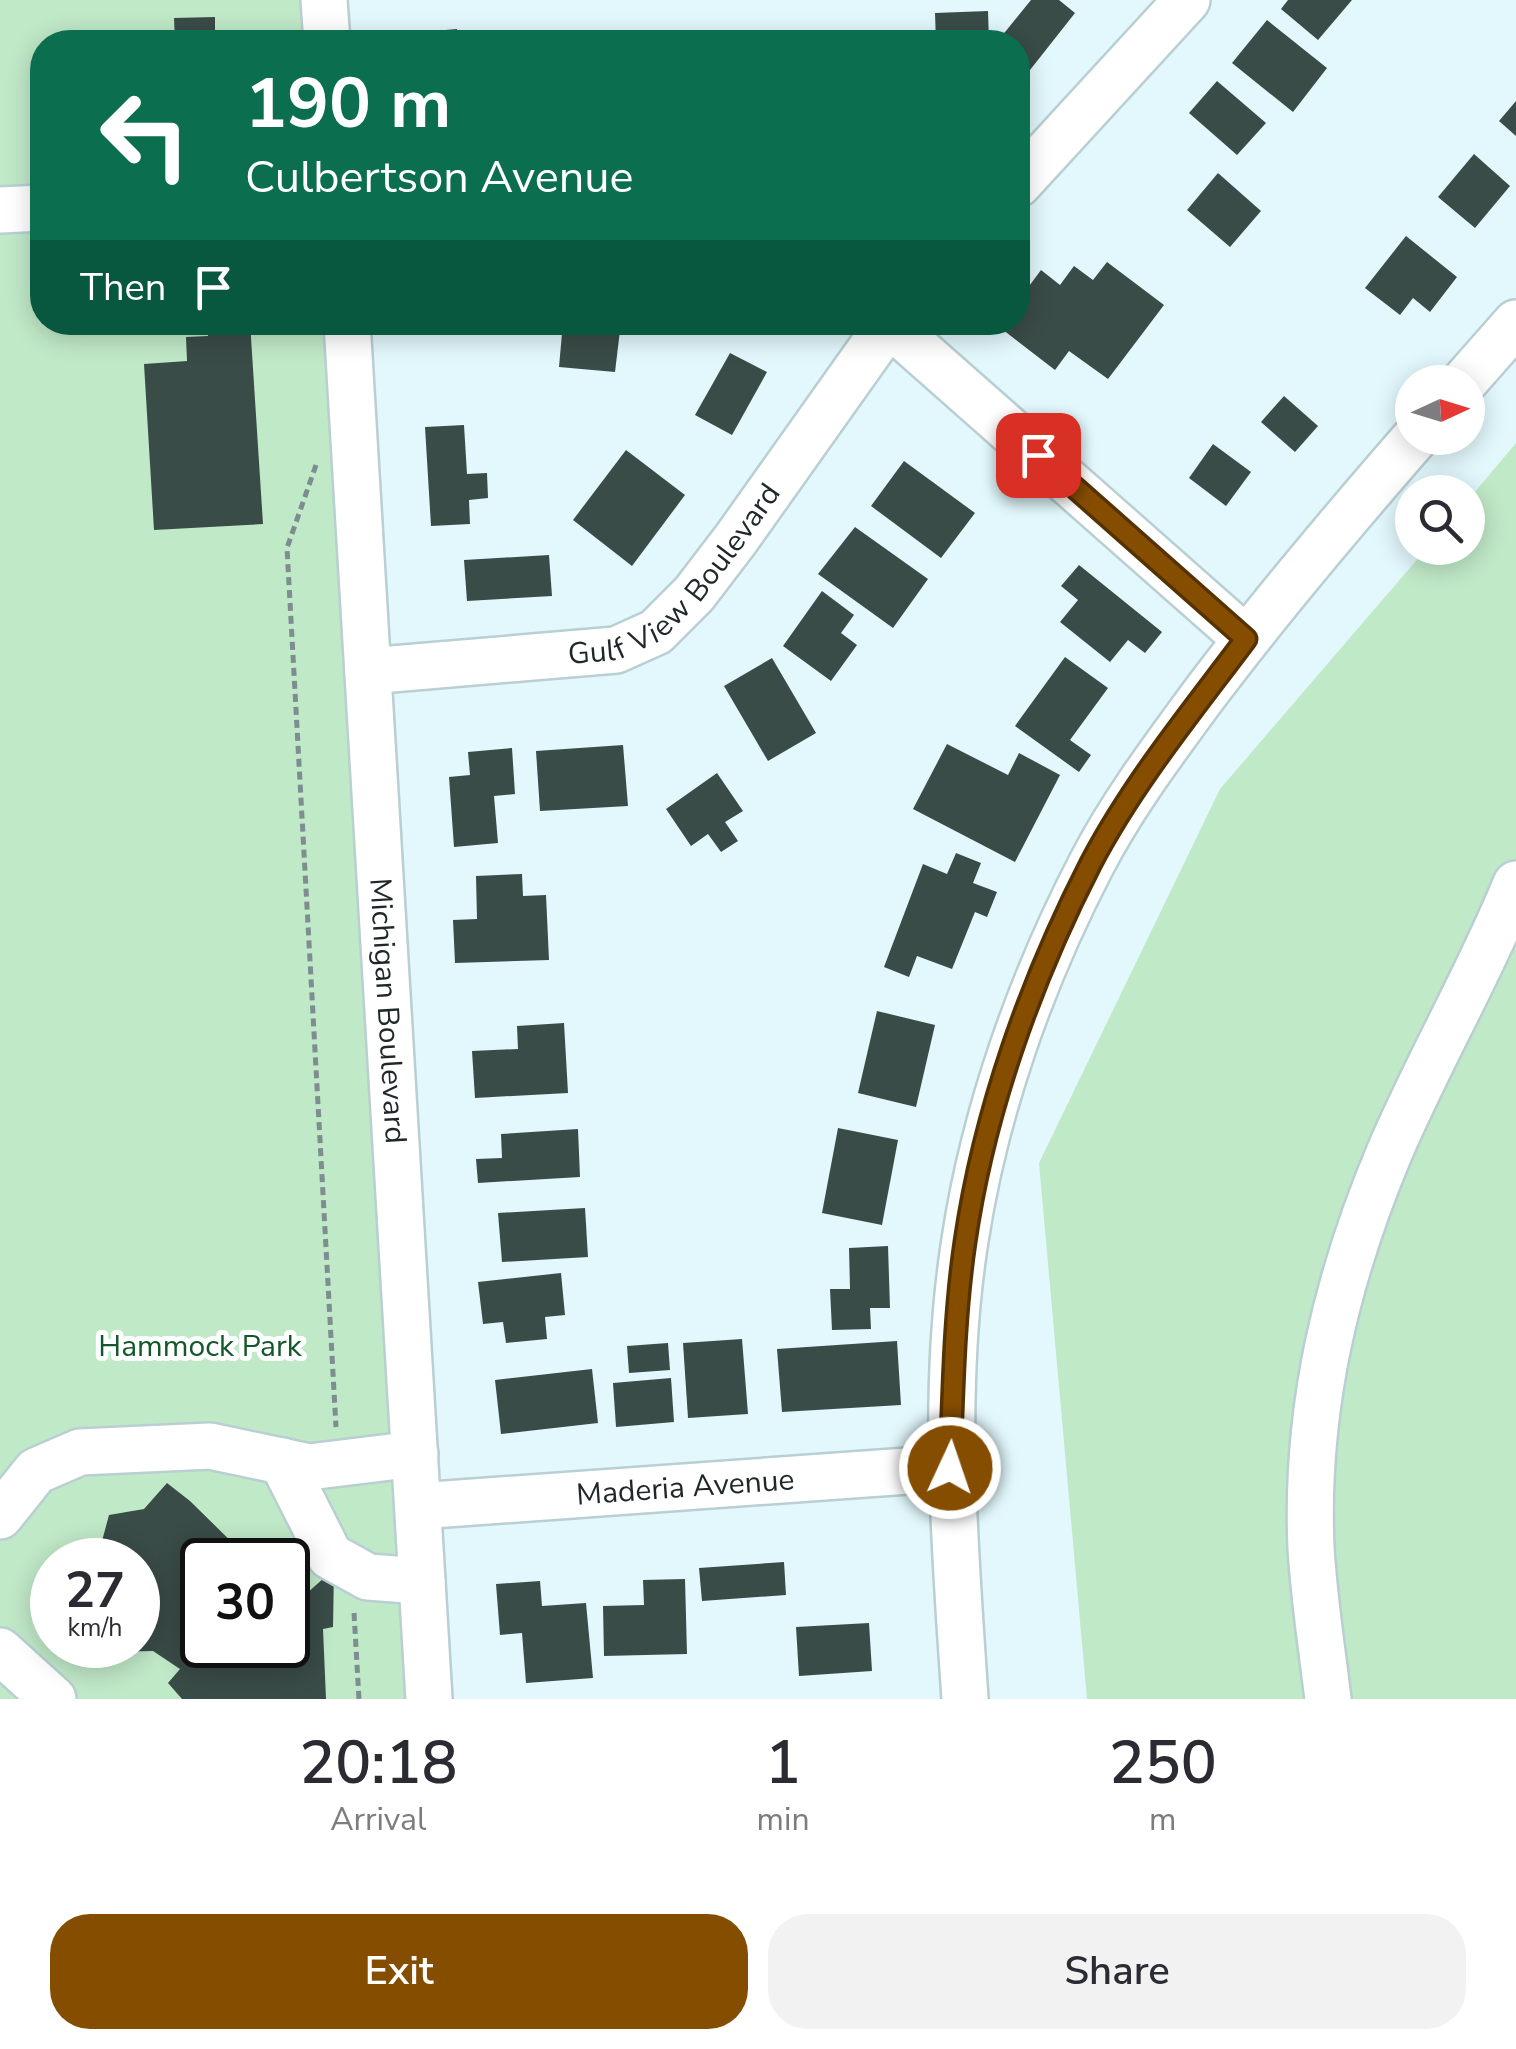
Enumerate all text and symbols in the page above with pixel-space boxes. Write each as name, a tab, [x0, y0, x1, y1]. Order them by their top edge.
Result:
text: 190 m	[245, 56, 451, 152]
icon: left	[80, 70, 210, 200]
text: Culbertson Avenue	[245, 147, 634, 208]
icon: arrive	[186, 260, 241, 315]
text: Then	[80, 262, 166, 313]
north arrow	[1395, 365, 1485, 455]
map controls	[1395, 365, 1485, 565]
pin	[996, 413, 1081, 498]
icon: arrive	[1011, 428, 1066, 483]
street label: Gulf View Boulevard	[566, 475, 790, 675]
button: search	[1395, 475, 1485, 565]
street label: Michigan Boulevard	[360, 877, 416, 1145]
park label: Hammock Park	[98, 1326, 303, 1367]
position arrow	[898, 1416, 1002, 1520]
street label: Maderia Avenue	[575, 1459, 796, 1515]
speed limit sign: 30	[180, 1538, 310, 1668]
text: 27	[65, 1556, 125, 1625]
text: km/h	[67, 1611, 123, 1645]
text: 20:18	[299, 1722, 457, 1804]
text: 1	[765, 1722, 801, 1804]
text: 250	[1109, 1722, 1217, 1804]
text: Arrival	[330, 1798, 426, 1841]
text: min	[757, 1798, 810, 1841]
text: m	[1149, 1798, 1177, 1841]
button: Exit	[50, 1914, 748, 2029]
button: Share	[768, 1914, 1466, 2029]

